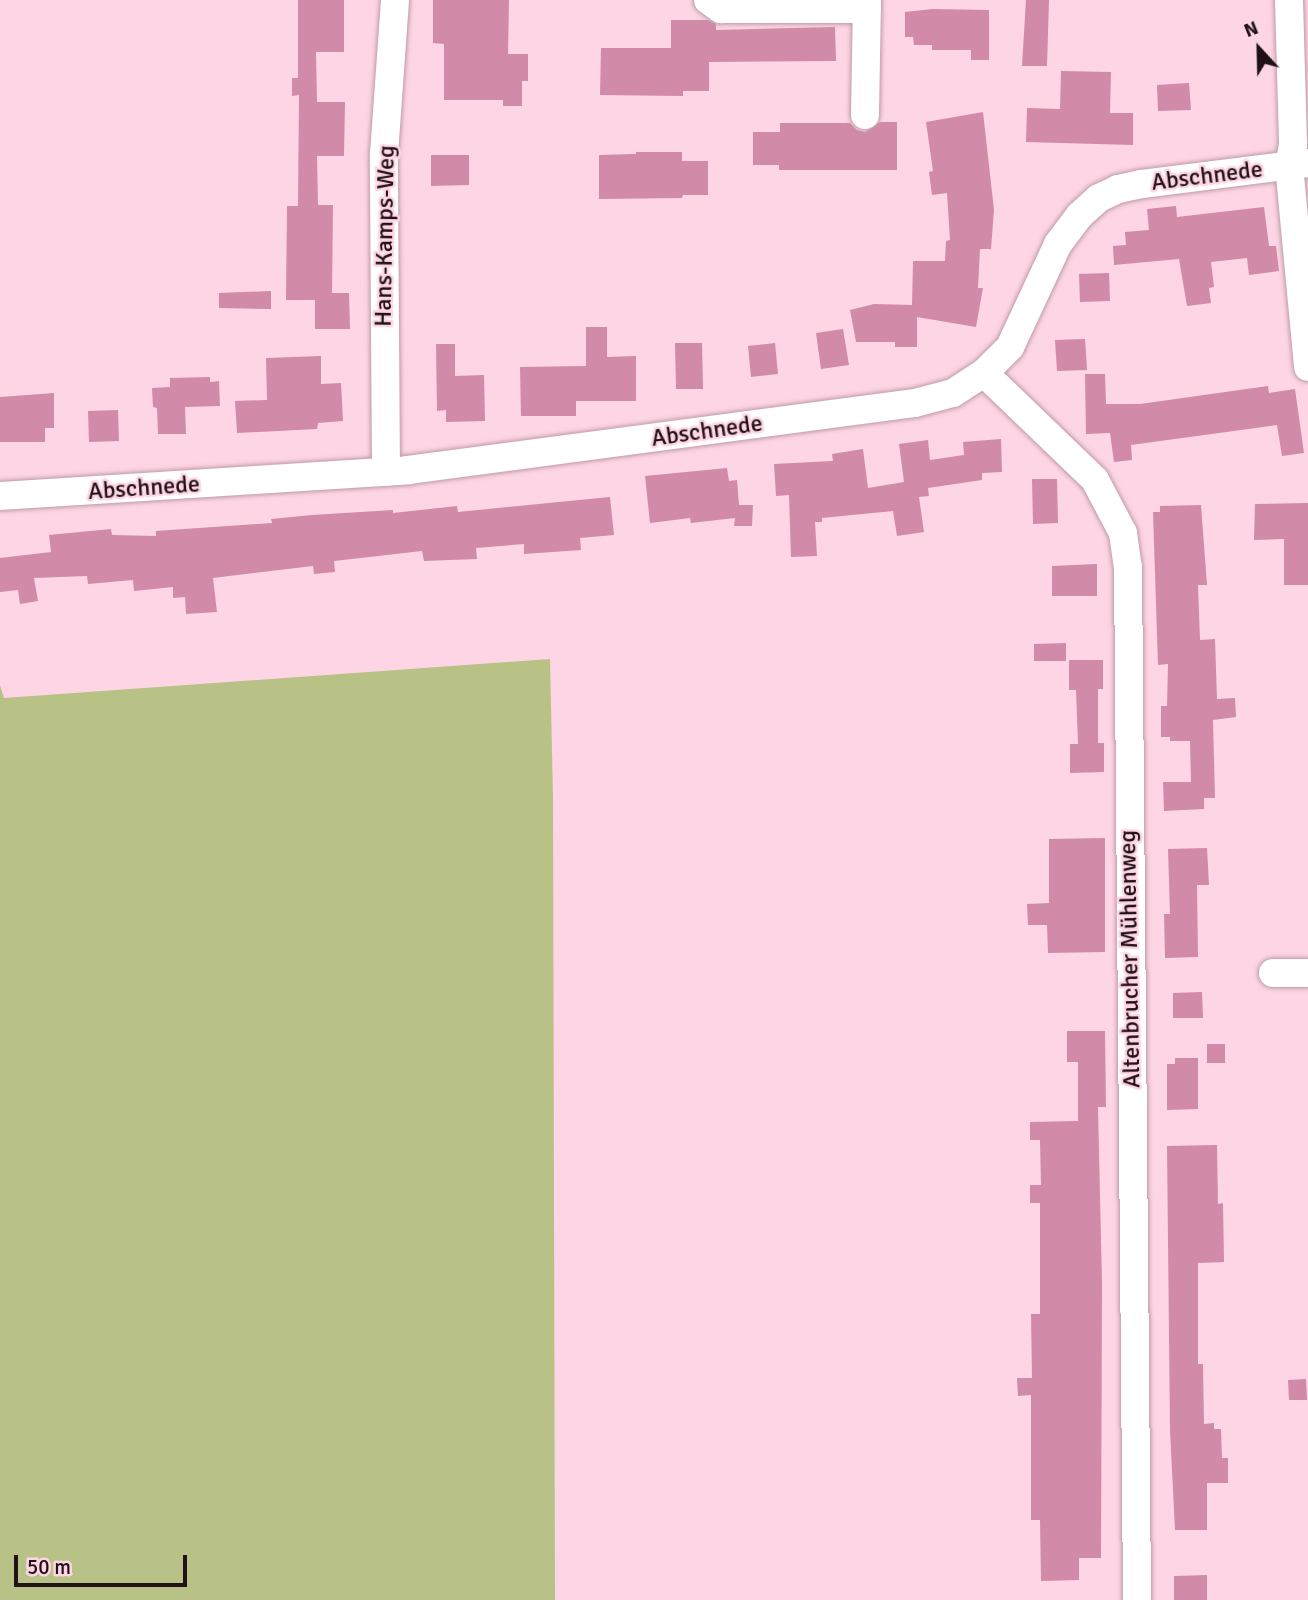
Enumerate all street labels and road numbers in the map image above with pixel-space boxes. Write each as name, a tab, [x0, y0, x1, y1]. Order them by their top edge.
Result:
street label: Hans-Kamps-Weg	[369, 145, 401, 327]
street label: Abschnede	[1150, 155, 1264, 197]
street label: Abschnede	[650, 409, 764, 453]
street label: Abschnede	[87, 470, 201, 506]
street label: Altenbrucher Mühlenweg	[1113, 830, 1147, 1088]

